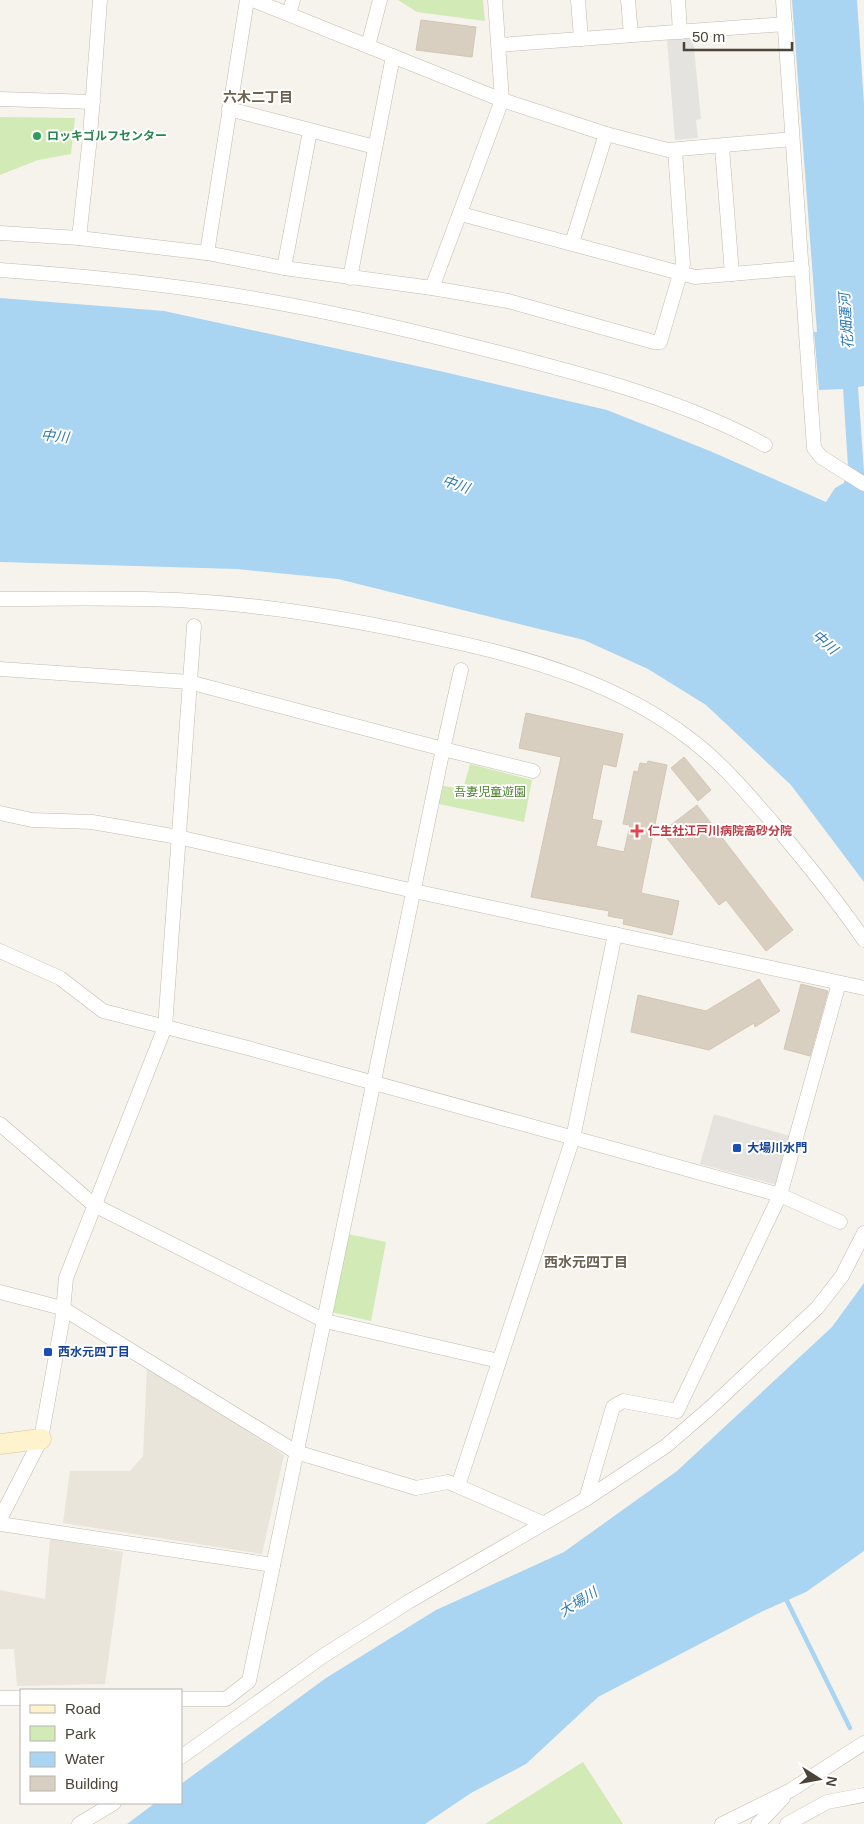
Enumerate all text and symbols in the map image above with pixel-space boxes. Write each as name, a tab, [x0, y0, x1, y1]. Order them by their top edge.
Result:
scale bar	[684, 20, 792, 52]
text: 50 m	[692, 28, 725, 45]
district label: 六木二丁目	[223, 89, 293, 105]
place label: ロッキゴルフセンター	[47, 129, 167, 143]
marker: ロッキゴルフセンター	[31, 130, 43, 142]
water label: 花畑運河	[836, 290, 856, 349]
water label: 中川	[40, 427, 72, 446]
water label: 中川	[440, 472, 474, 497]
water label: 中川	[809, 627, 842, 659]
park label: 吾妻児童遊園	[454, 785, 526, 799]
marker: 仁生社江戸川病院高砂分院	[630, 824, 644, 838]
place label: 仁生社江戸川病院高砂分院	[648, 824, 792, 838]
place label: 大場川水門	[747, 1141, 807, 1155]
marker: 大場川水門	[731, 1142, 743, 1154]
district label: 西水元四丁目	[544, 1254, 628, 1270]
place label: 西水元四丁目	[58, 1345, 130, 1359]
marker: 西水元四丁目	[42, 1346, 54, 1358]
water label: 大場川	[556, 1583, 602, 1620]
legend	[20, 1689, 182, 1804]
text: Road	[65, 1700, 101, 1717]
text: Park	[65, 1725, 96, 1742]
text: Water	[65, 1750, 104, 1767]
north arrow	[794, 1754, 844, 1804]
text: Building	[65, 1775, 118, 1792]
text: N	[823, 1775, 841, 1788]

